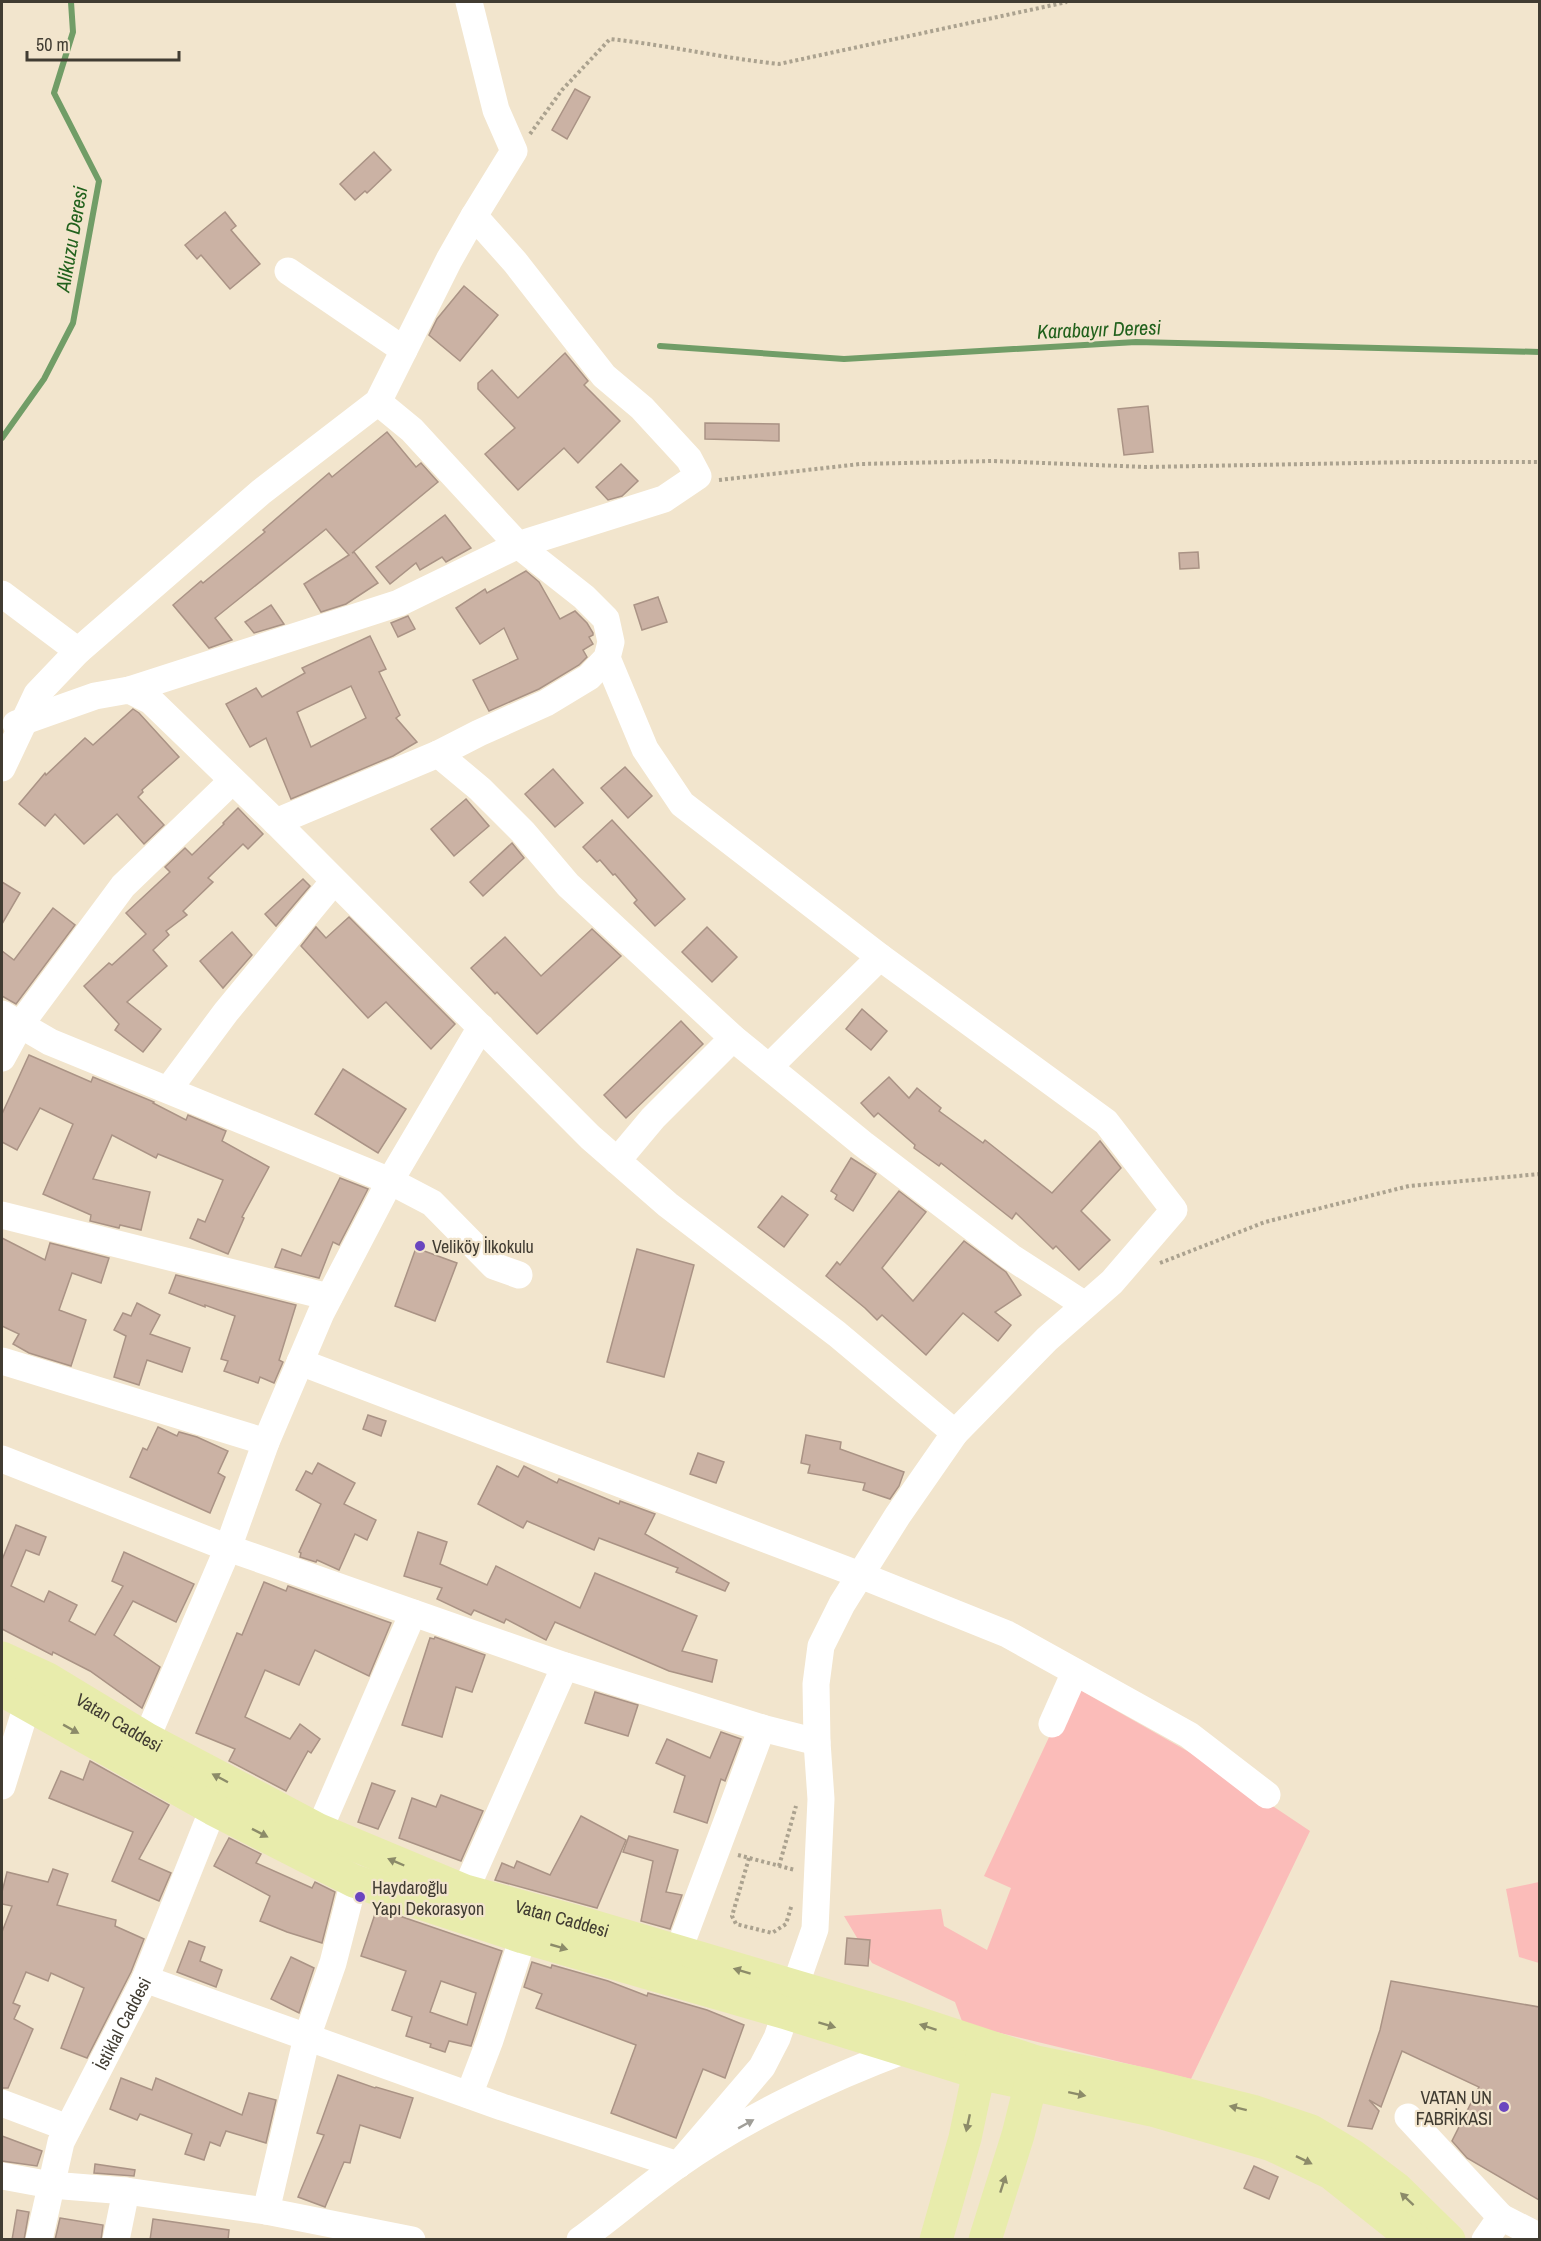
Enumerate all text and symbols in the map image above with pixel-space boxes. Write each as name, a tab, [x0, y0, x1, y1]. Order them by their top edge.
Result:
scale bar	[27, 24, 178, 62]
text: 50 m	[36, 32, 69, 57]
water label: Alikuzu Deresi	[48, 184, 94, 295]
water label: Karabayır Deresi	[1037, 313, 1162, 345]
place label: Veliköy İlkokulu	[432, 1234, 534, 1259]
marker: Veliköy İlkokulu	[413, 1239, 427, 1253]
street label: Vatan Caddesi	[72, 1686, 167, 1758]
one-way arrow	[62, 1724, 79, 1734]
one-way arrow	[211, 1773, 228, 1783]
one-way arrow	[252, 1828, 269, 1838]
one-way arrow	[387, 1857, 405, 1866]
place label: Haydaroğlu Yapı Dekorasyon	[372, 1875, 484, 1921]
marker: Haydaroğlu Yapı Dekorasyon	[353, 1890, 367, 1904]
street label: Vatan Caddesi	[512, 1893, 612, 1943]
one-way arrow	[550, 1943, 568, 1952]
one-way arrow	[732, 1966, 750, 1975]
street label: İstiklal Caddesi	[88, 1973, 156, 2074]
one-way arrow	[818, 2021, 836, 2031]
one-way arrow	[919, 2022, 937, 2031]
place label: VATAN UN FABRİKASI	[1416, 2085, 1492, 2131]
one-way arrow	[1068, 2090, 1087, 2099]
marker: VATAN UN FABRİKASI	[1497, 2100, 1511, 2114]
one-way arrow	[1228, 2102, 1247, 2112]
one-way arrow	[963, 2114, 972, 2133]
one-way arrow	[738, 2119, 755, 2129]
one-way arrow	[1295, 2155, 1313, 2165]
one-way arrow	[998, 2175, 1008, 2193]
one-way arrow	[1400, 2193, 1415, 2206]

